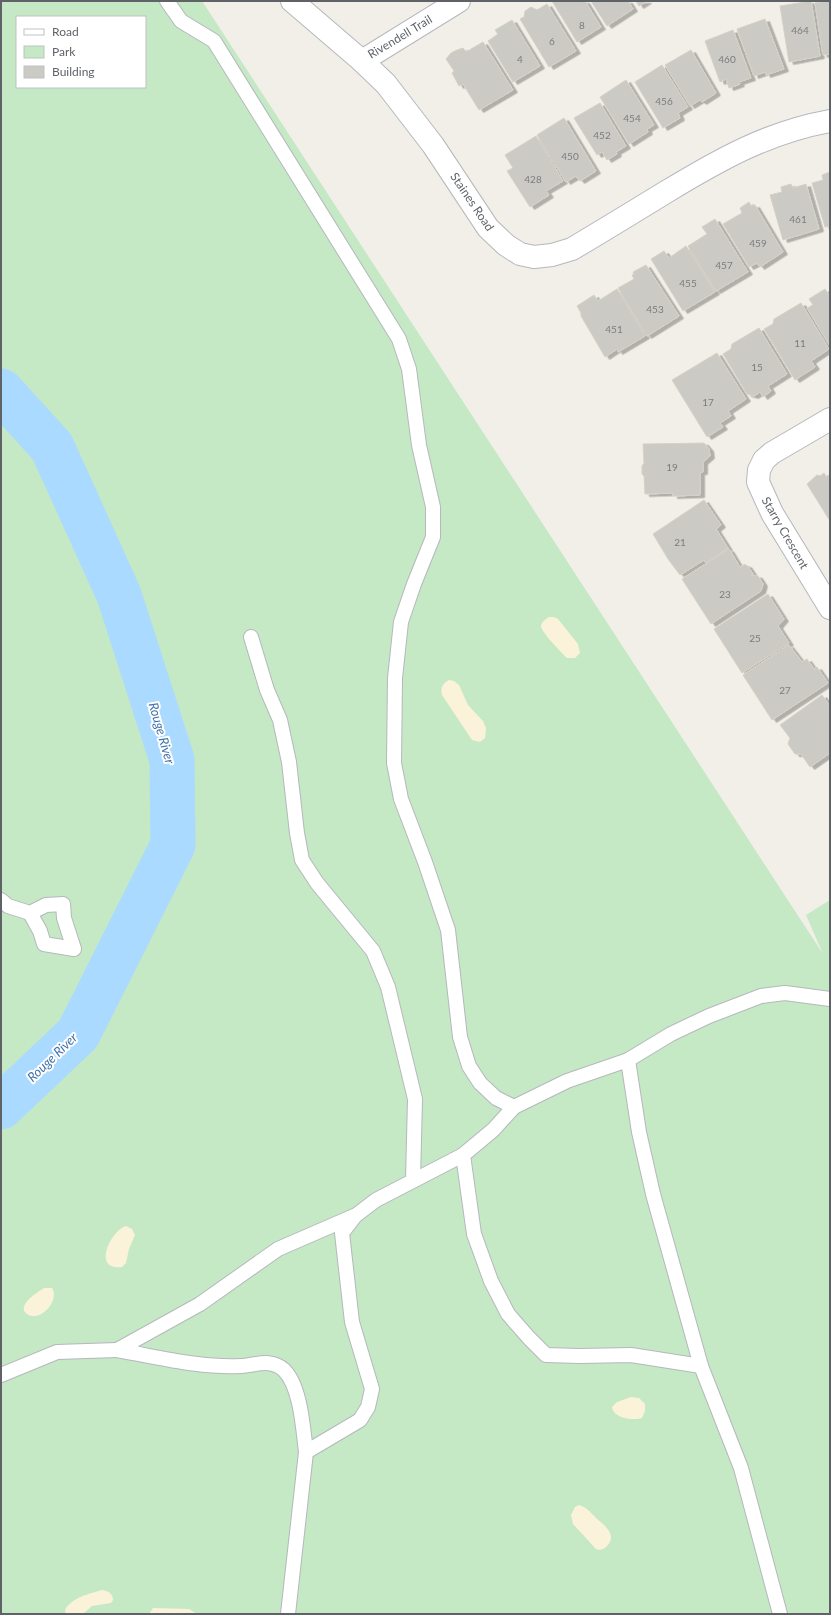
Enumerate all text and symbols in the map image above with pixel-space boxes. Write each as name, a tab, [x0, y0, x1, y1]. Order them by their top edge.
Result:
street label: Rivendell Trail	[365, 11, 435, 62]
legend	[16, 16, 146, 88]
house number: 8	[579, 19, 585, 31]
text: Road	[52, 24, 79, 39]
house number: 464	[791, 24, 809, 36]
house number: 6	[549, 35, 555, 47]
text: Park	[52, 44, 76, 59]
house number: 4	[517, 53, 523, 65]
house number: 460	[718, 53, 736, 65]
text: Building	[52, 64, 95, 79]
house number: 456	[655, 95, 673, 107]
house number: 454	[623, 112, 641, 124]
house number: 452	[593, 129, 611, 141]
house number: 450	[561, 150, 579, 162]
street label: Staines Road	[447, 170, 497, 234]
house number: 428	[524, 173, 542, 185]
house number: 461	[789, 213, 807, 225]
house number: 459	[749, 237, 767, 249]
house number: 457	[715, 259, 733, 271]
house number: 455	[679, 277, 697, 289]
house number: 453	[646, 303, 664, 315]
house number: 451	[605, 323, 623, 335]
house number: 11	[794, 337, 806, 349]
house number: 15	[751, 361, 763, 373]
house number: 17	[702, 396, 714, 408]
house number: 19	[666, 461, 678, 473]
street label: Starry Crescent	[759, 494, 812, 572]
house number: 21	[674, 536, 686, 548]
house number: 23	[719, 588, 731, 600]
house number: 25	[749, 632, 761, 644]
house number: 27	[779, 684, 791, 696]
water label: Rouge River	[146, 700, 179, 766]
water label: Rouge River	[24, 1029, 81, 1085]

